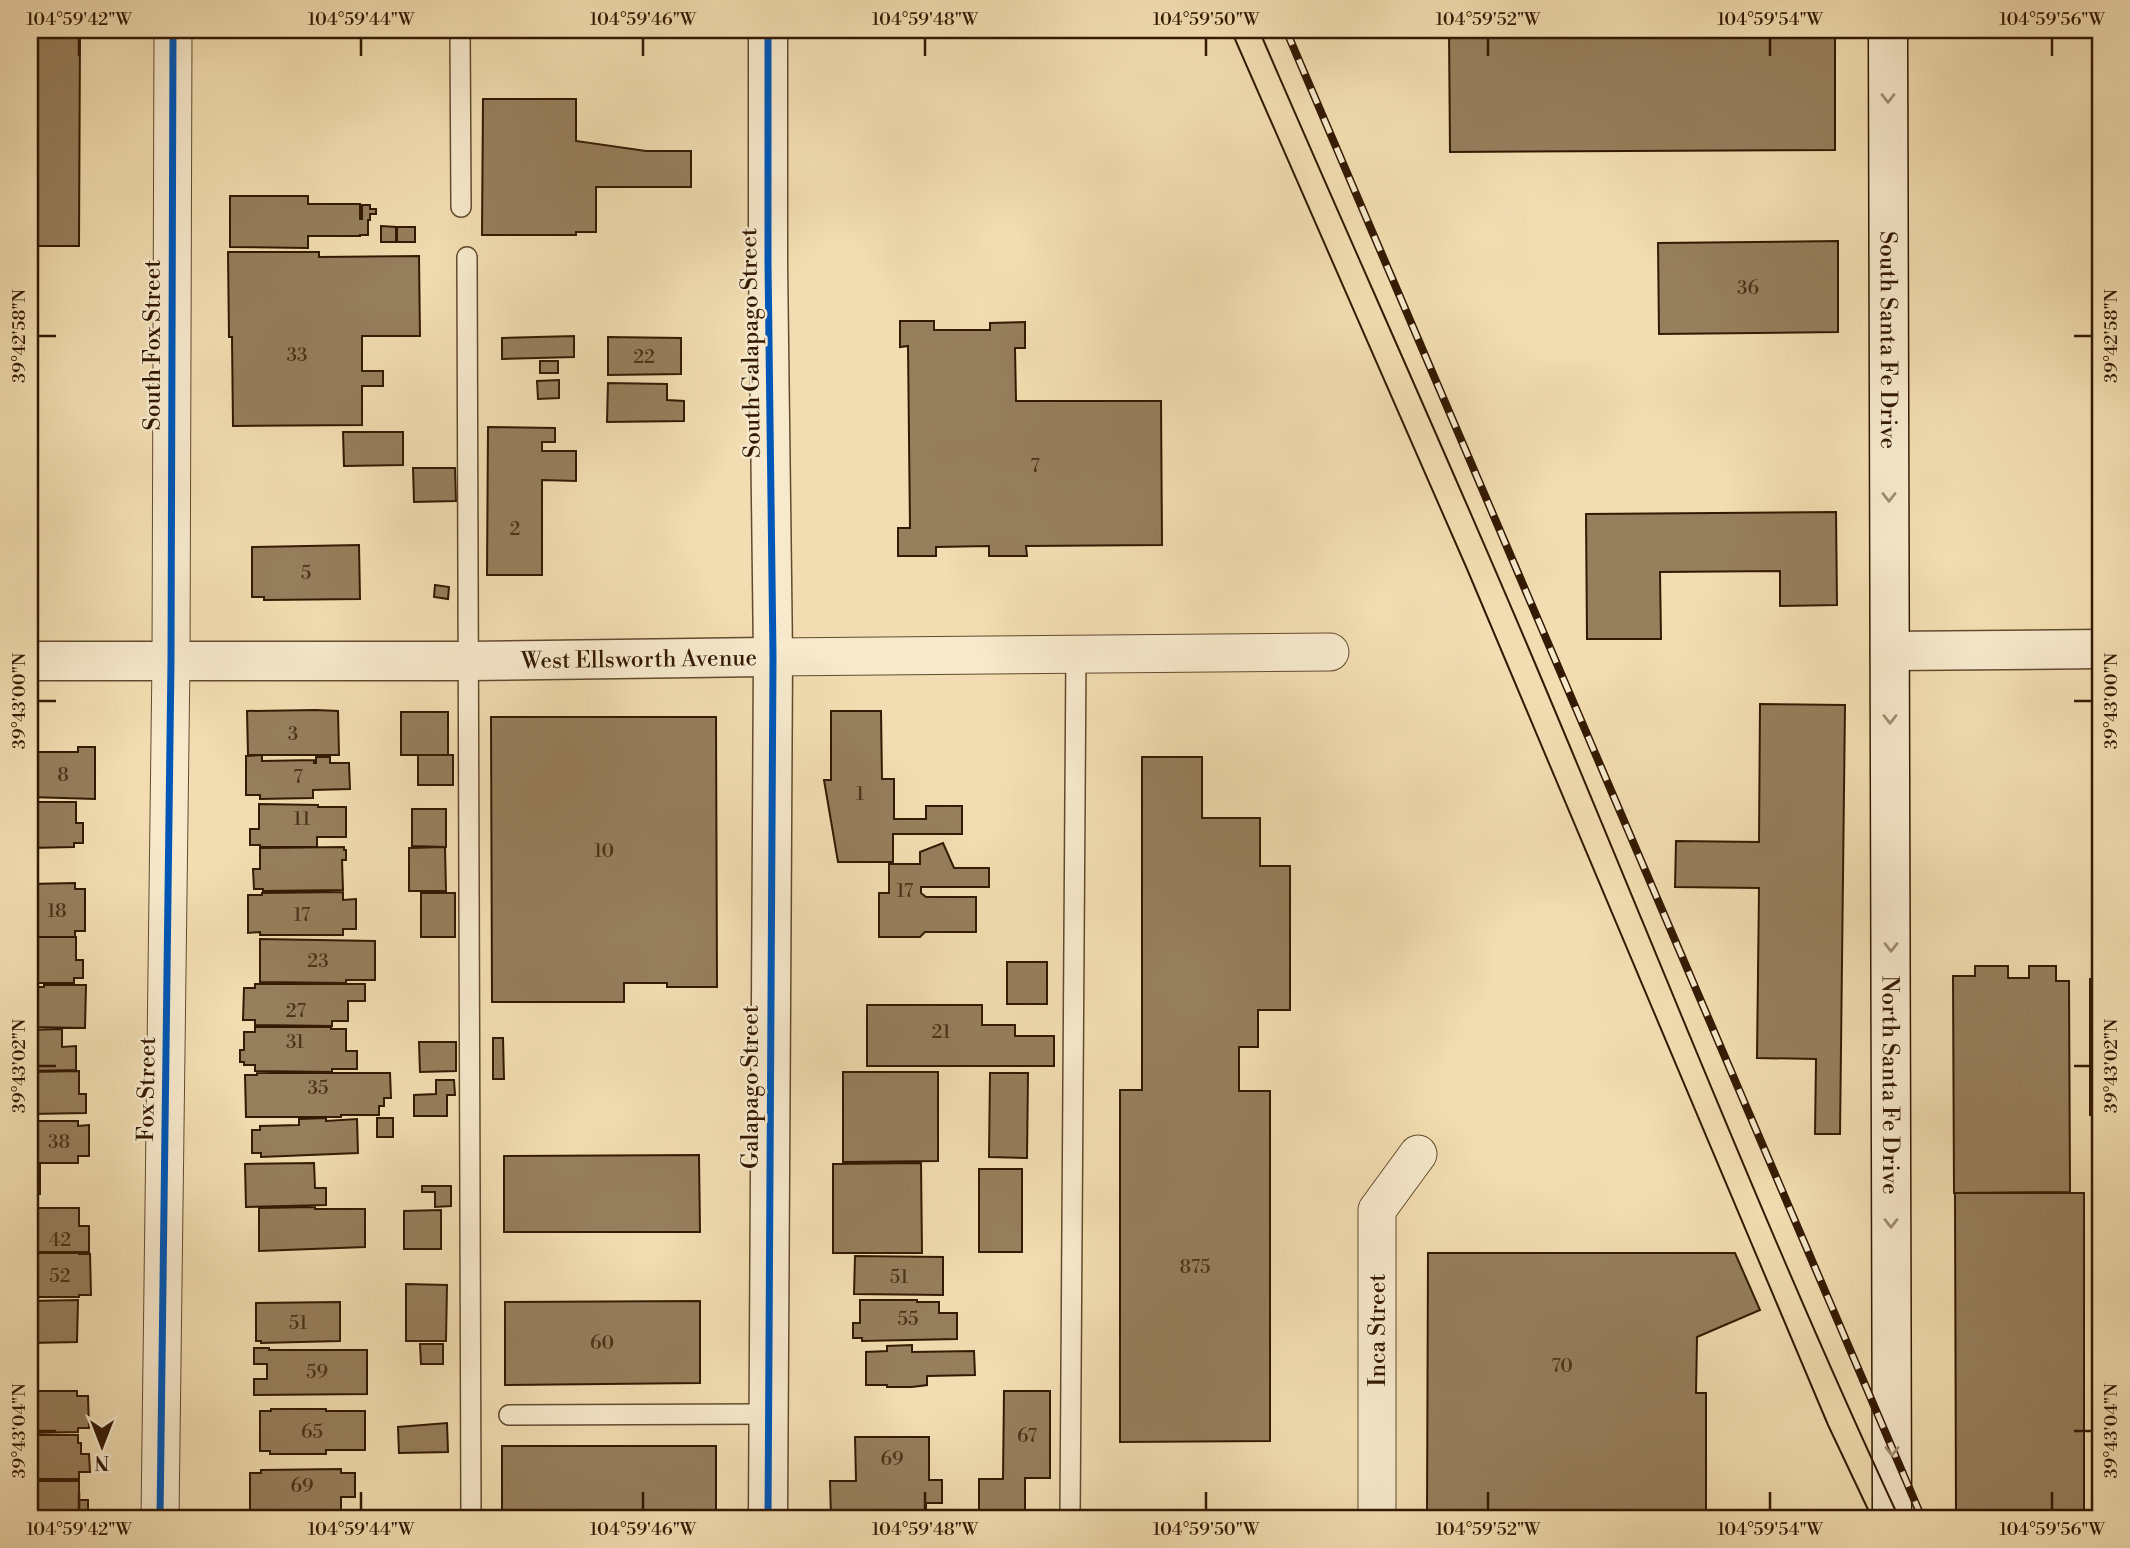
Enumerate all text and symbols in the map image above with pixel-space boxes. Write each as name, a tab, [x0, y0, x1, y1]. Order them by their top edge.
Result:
text: 104°59'42"W	[26, 8, 132, 31]
text: 104°59'44"W	[308, 8, 415, 31]
text: 104°59'46"W	[590, 8, 697, 31]
text: 104°59'48"W	[872, 8, 979, 31]
text: 104°59'50"W	[1153, 8, 1260, 31]
text: 104°59'52"W	[1436, 8, 1541, 31]
text: 104°59'54"W	[1717, 8, 1823, 31]
text: 104°59'56"W	[1999, 8, 2105, 31]
one-way arrow	[1880, 93, 1896, 104]
street label: South Galapago Street	[735, 228, 767, 458]
street label: South Santa Fe Drive	[1874, 231, 1902, 449]
street label: South Fox Street	[139, 260, 167, 430]
house number: 36	[1737, 276, 1759, 300]
text: 39°42'58"N	[8, 288, 31, 383]
text: 39°42'58"N	[2100, 288, 2123, 383]
house number: 33	[287, 343, 307, 367]
house number: 22	[633, 345, 655, 369]
house number: 7	[1030, 454, 1040, 478]
one-way arrow	[1881, 492, 1897, 503]
house number: 2	[510, 517, 520, 541]
house number: 5	[301, 561, 311, 585]
street label: West Ellsworth Avenue	[520, 644, 757, 675]
text: 39°43'00"N	[8, 652, 31, 749]
text: 39°43'00"N	[2100, 652, 2123, 749]
one-way arrow	[1882, 714, 1898, 725]
house number: 3	[288, 722, 298, 746]
house number: 8	[57, 763, 69, 787]
house number: 7	[293, 765, 303, 789]
house number: 1	[856, 782, 864, 806]
house number: 11	[294, 807, 311, 831]
house number: 10	[594, 839, 614, 863]
house number: 17	[897, 879, 914, 903]
house number: 18	[47, 899, 67, 923]
house number: 17	[294, 903, 311, 927]
one-way arrow	[1883, 942, 1899, 952]
house number: 23	[307, 949, 329, 973]
street label: North Santa Fe Drive	[1876, 975, 1904, 1195]
house number: 27	[286, 999, 307, 1023]
street label: Galapago Street	[737, 1005, 765, 1169]
text: 39°43'02"N	[8, 1018, 31, 1113]
text: 39°43'02"N	[2100, 1018, 2123, 1113]
house number: 21	[931, 1020, 951, 1044]
house number: 31	[286, 1030, 304, 1054]
street label: Fox Street	[132, 1036, 162, 1142]
house number: 35	[308, 1076, 328, 1100]
house number: 38	[48, 1130, 70, 1154]
one-way arrow	[1883, 1218, 1899, 1229]
house number: 42	[49, 1228, 71, 1252]
house number: 875	[1179, 1255, 1211, 1279]
house number: 52	[49, 1264, 71, 1288]
house number: 51	[890, 1265, 908, 1289]
street label: Inca Street	[1364, 1274, 1392, 1386]
house number: 55	[898, 1307, 918, 1331]
house number: 51	[289, 1311, 307, 1335]
house number: 60	[590, 1331, 614, 1355]
house number: 70	[1551, 1354, 1573, 1378]
house number: 59	[306, 1360, 328, 1384]
text: 39°43'04"N	[8, 1383, 31, 1479]
text: 39°43'04"N	[2100, 1383, 2123, 1479]
north arrow	[66, 1412, 136, 1482]
house number: 65	[301, 1420, 323, 1444]
house number: 67	[1017, 1424, 1037, 1448]
one-way arrow	[1884, 1446, 1900, 1456]
house number: 69	[880, 1447, 904, 1471]
text: N	[94, 1450, 110, 1474]
house number: 69	[290, 1474, 314, 1498]
text: 104°59'42"W	[26, 1518, 132, 1541]
text: 104°59'44"W	[308, 1518, 415, 1541]
text: 104°59'46"W	[590, 1518, 697, 1541]
text: 104°59'48"W	[872, 1518, 979, 1541]
text: 104°59'50"W	[1153, 1518, 1260, 1541]
text: 104°59'52"W	[1436, 1518, 1541, 1541]
text: 104°59'54"W	[1717, 1518, 1823, 1541]
text: 104°59'56"W	[1999, 1518, 2105, 1541]

